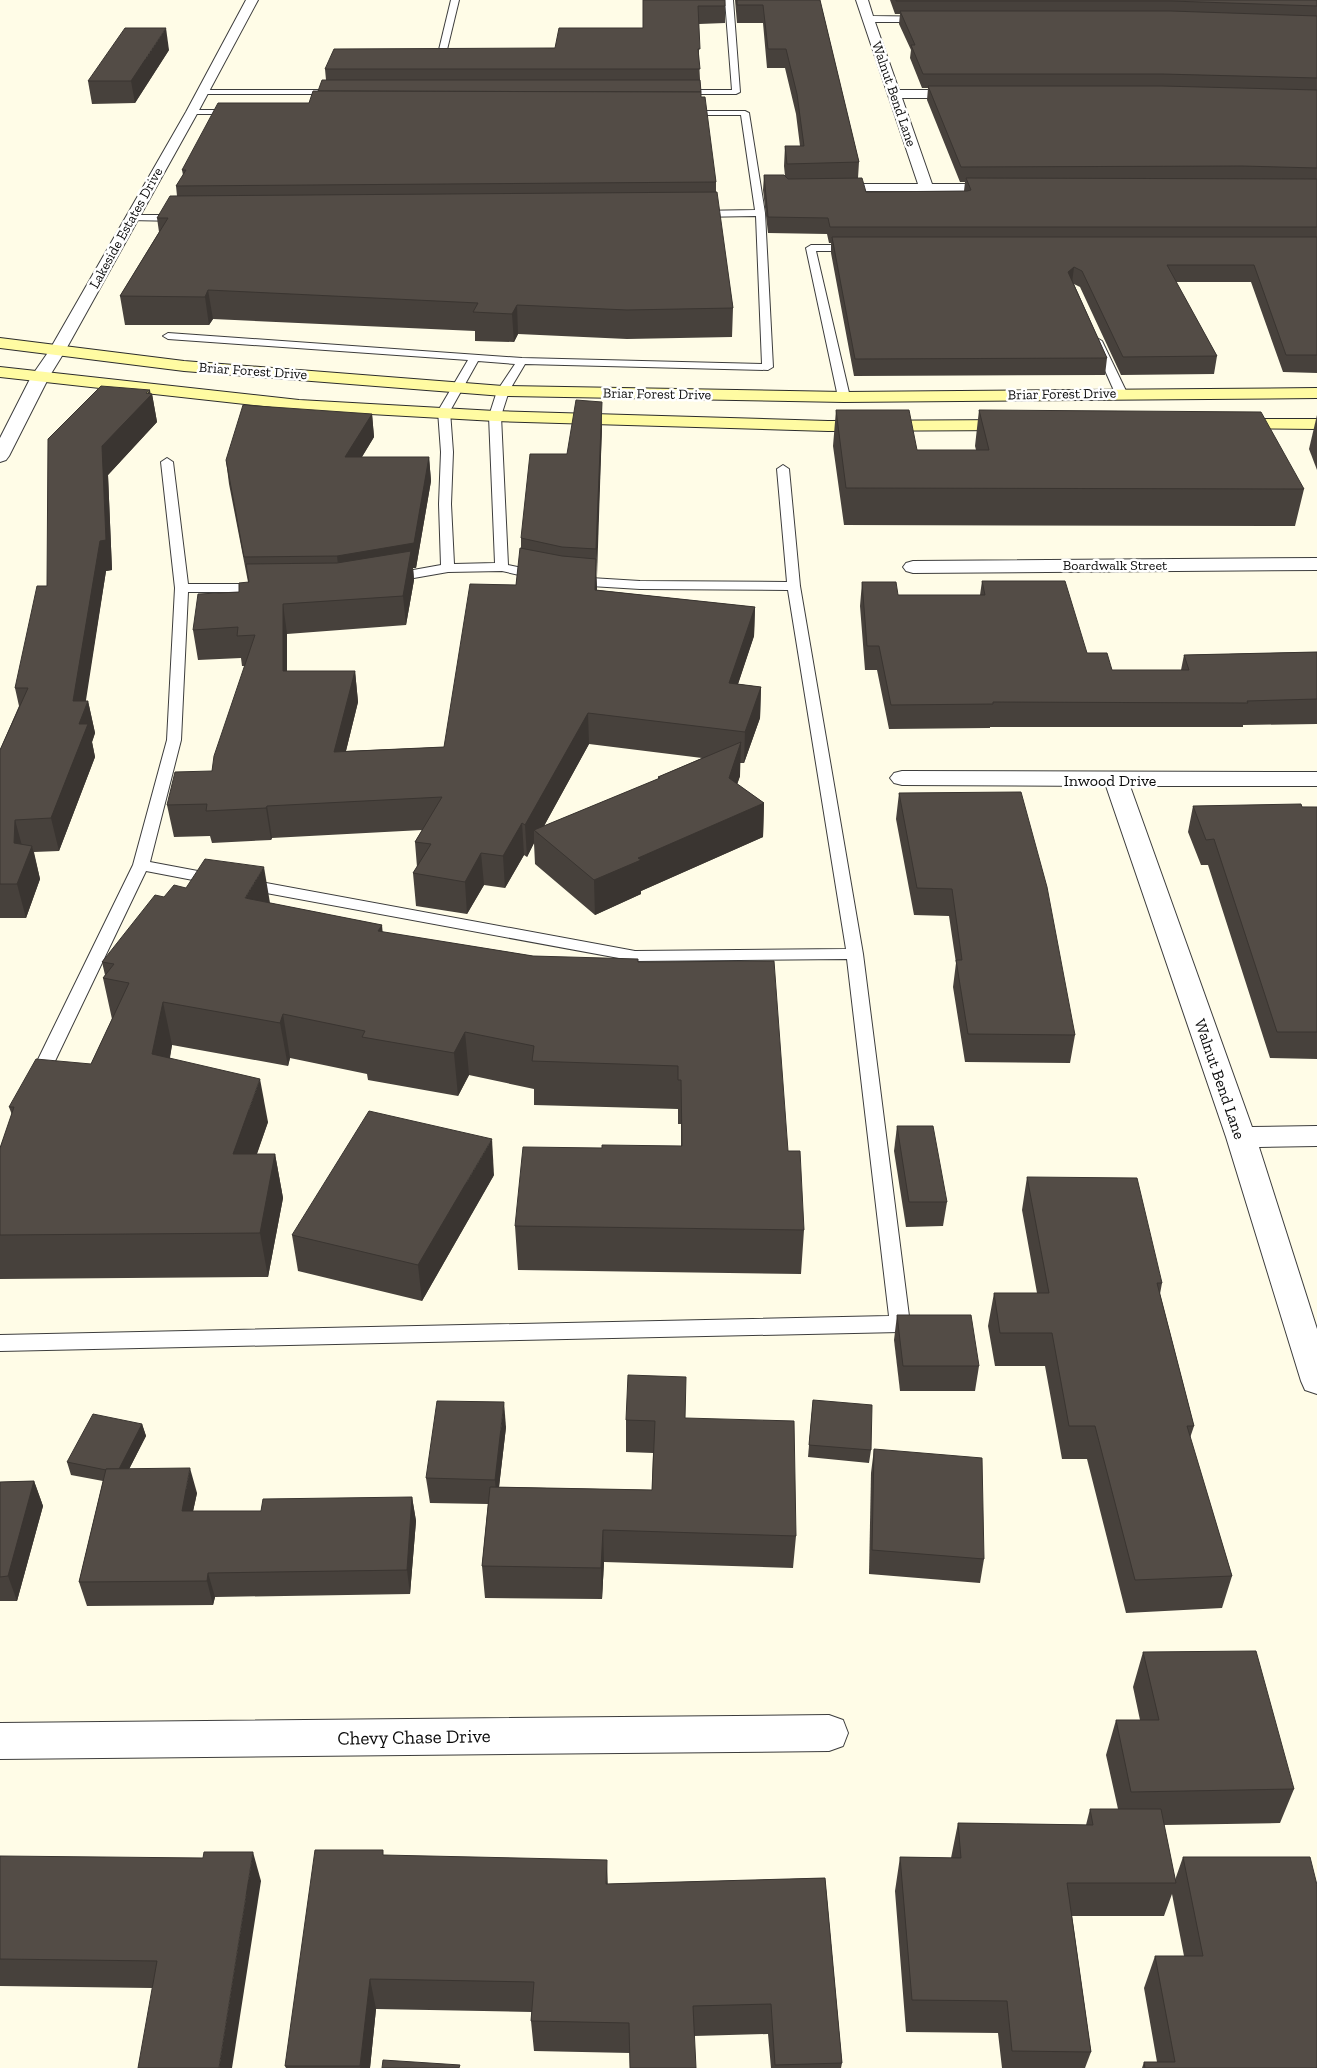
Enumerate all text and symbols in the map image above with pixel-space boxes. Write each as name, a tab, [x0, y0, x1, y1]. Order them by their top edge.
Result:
street label: Walnut Bend Lane	[868, 39, 920, 149]
street label: Lakeside Estates Drive	[86, 164, 167, 292]
street label: Briar Forest Drive	[198, 359, 308, 383]
street label: Briar Forest Drive	[603, 385, 712, 403]
street label: Briar Forest Drive	[1008, 385, 1117, 403]
street label: Boardwalk Street	[1063, 557, 1168, 574]
street label: Inwood Drive	[1064, 771, 1156, 790]
street label: Walnut Bend Lane	[1191, 1016, 1249, 1142]
street label: Chevy Chase Drive	[337, 1724, 491, 1750]

